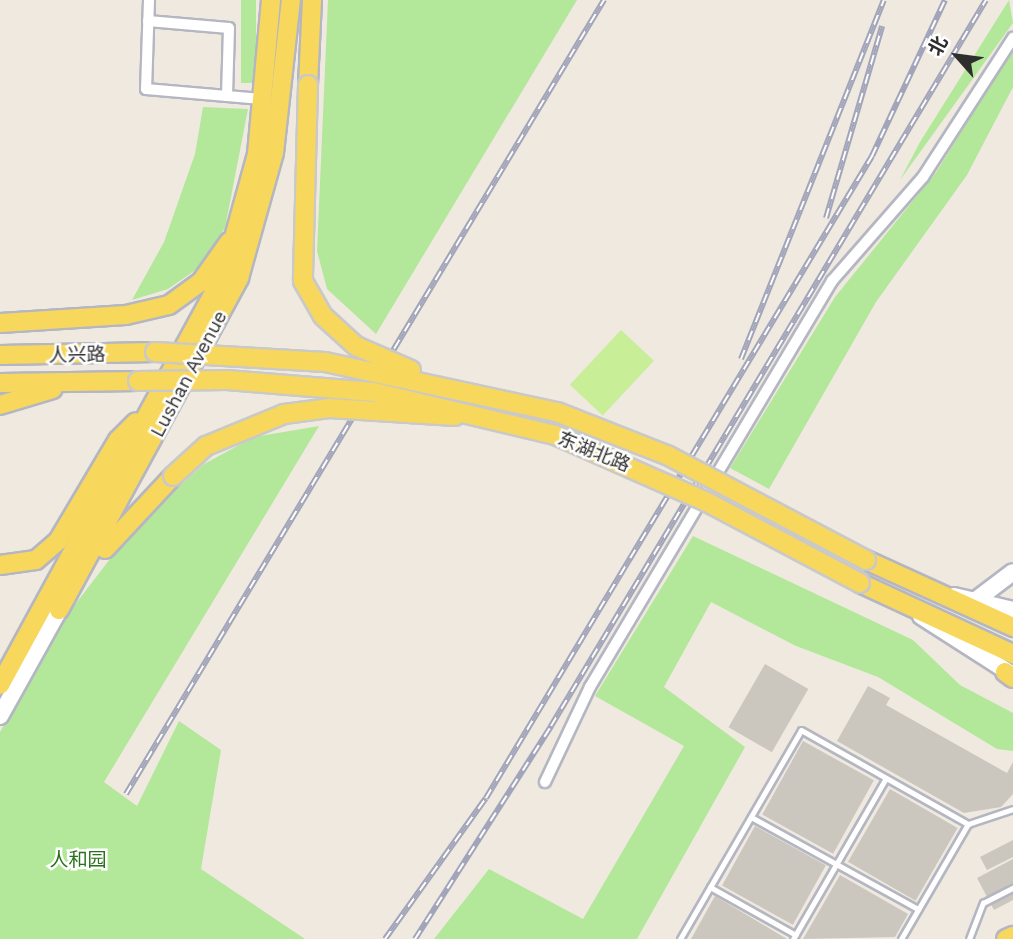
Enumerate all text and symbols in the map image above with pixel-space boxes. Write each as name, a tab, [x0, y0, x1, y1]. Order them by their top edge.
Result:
north arrow	[922, 21, 992, 91]
text: 北	[923, 32, 953, 60]
street label: Lushan Avenue	[146, 306, 232, 442]
street label: 人兴路	[48, 343, 106, 367]
street label: 东湖北路	[554, 427, 634, 477]
park label: 人和园	[50, 849, 106, 871]

